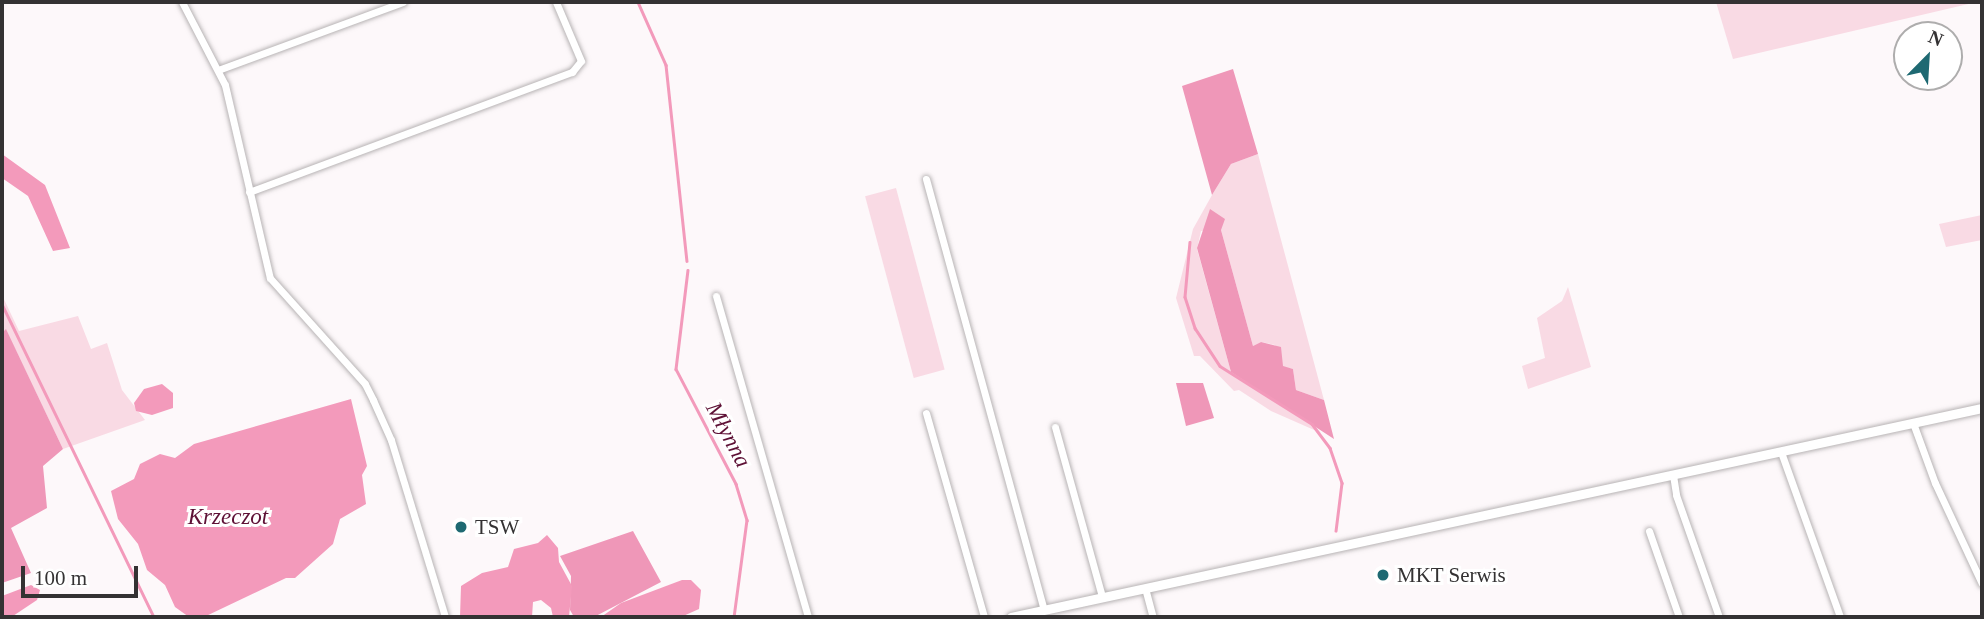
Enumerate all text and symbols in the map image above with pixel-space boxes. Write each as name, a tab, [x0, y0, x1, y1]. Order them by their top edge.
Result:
north arrow	[1893, 21, 1963, 91]
text: N	[1925, 26, 1946, 51]
water label: Młynna	[699, 398, 757, 472]
water label: Krzeczot	[188, 503, 268, 531]
place label: TSW	[475, 514, 519, 540]
marker: TSW	[453, 519, 469, 535]
scale bar	[24, 552, 142, 596]
place label: MKT Serwis	[1397, 562, 1506, 588]
text: 100 m	[34, 566, 87, 590]
marker: MKT Serwis	[1375, 567, 1391, 583]

